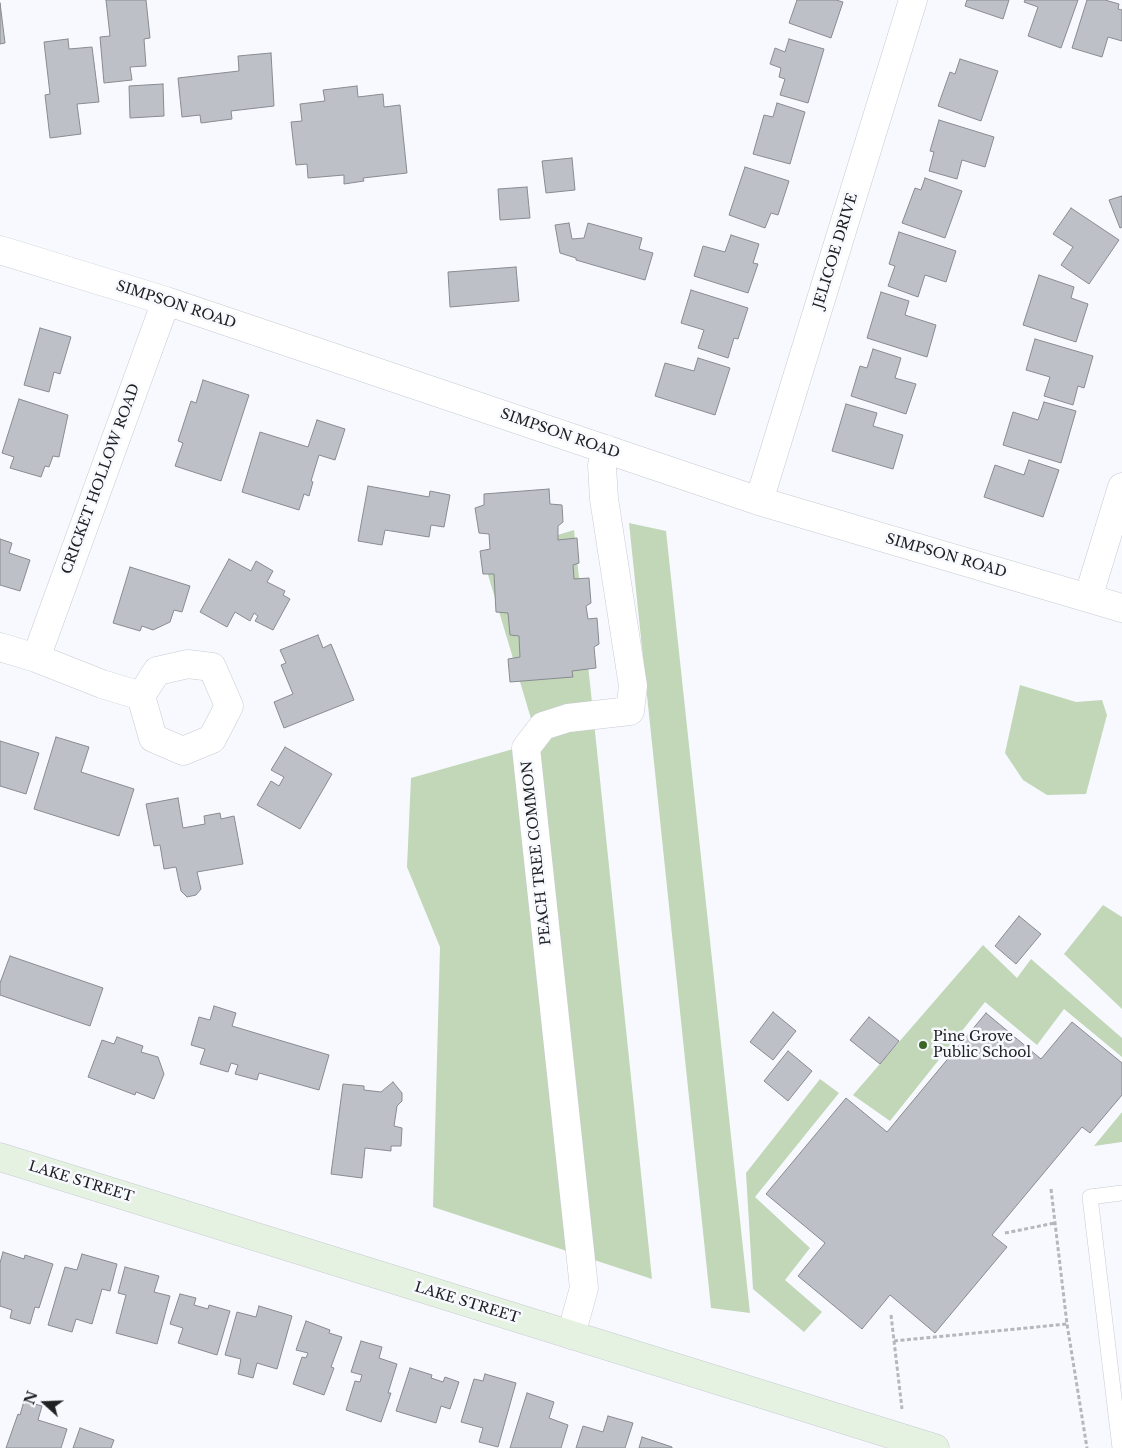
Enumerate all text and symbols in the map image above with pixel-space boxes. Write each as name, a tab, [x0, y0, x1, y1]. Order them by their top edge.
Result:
street label: JELICOE DRIVE	[810, 191, 862, 311]
street label: SIMPSON ROAD	[114, 278, 238, 332]
street label: CRICKET HOLLOW ROAD	[59, 381, 143, 577]
street label: SIMPSON ROAD	[498, 406, 622, 462]
street label: SIMPSON ROAD	[883, 531, 1009, 581]
street label: PEACH TREE COMMON	[519, 760, 555, 946]
place label: Pine Grove Public School	[933, 1029, 1031, 1062]
marker: Pine Grove Public School	[917, 1039, 929, 1051]
street label: LAKE STREET	[26, 1158, 136, 1206]
street label: LAKE STREET	[412, 1279, 522, 1327]
north arrow	[20, 1378, 70, 1428]
text: N	[20, 1389, 42, 1407]

